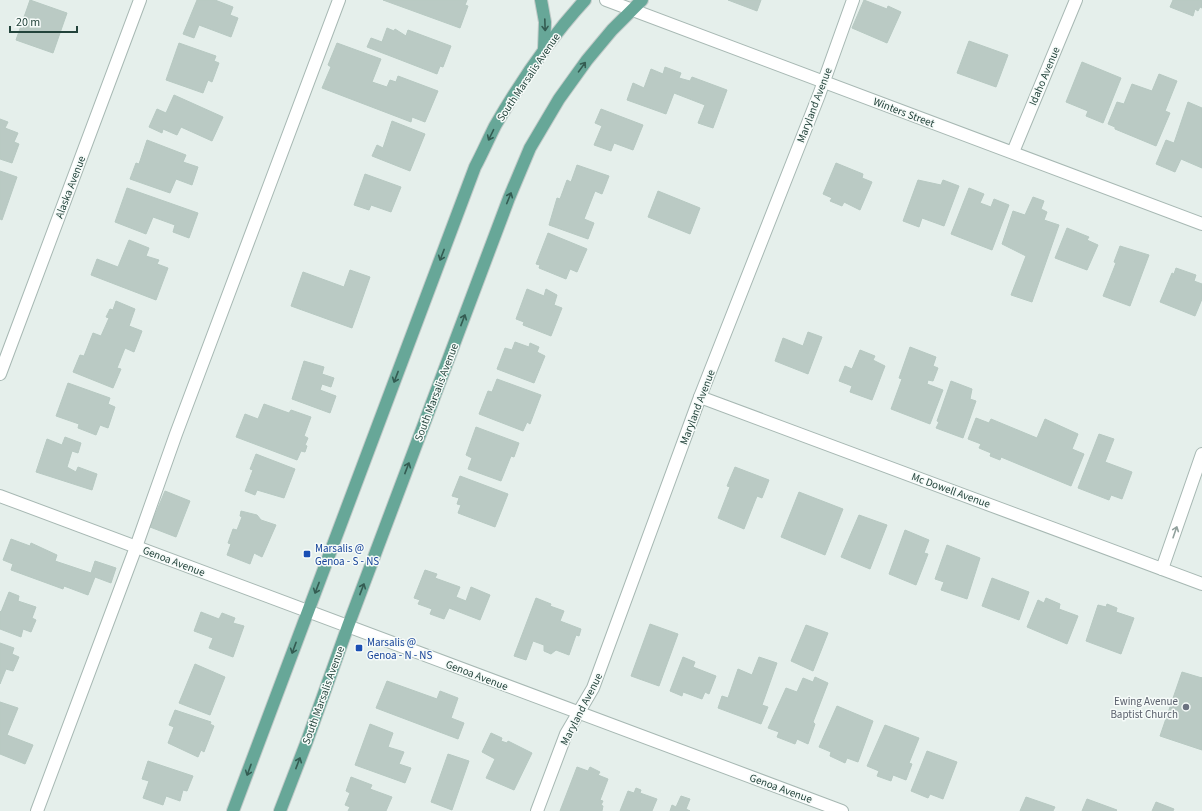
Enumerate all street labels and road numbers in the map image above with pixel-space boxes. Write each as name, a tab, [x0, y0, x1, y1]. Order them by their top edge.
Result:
street label: South Marsalis Avenue	[493, 30, 564, 124]
street label: Idaho Avenue	[1025, 44, 1064, 108]
street label: Maryland Avenue	[793, 65, 836, 145]
street label: Winters Street	[871, 94, 937, 131]
street label: Alaska Avenue	[52, 153, 89, 221]
street label: South Marsalis Avenue	[411, 341, 462, 443]
street label: Maryland Avenue	[676, 367, 719, 447]
street label: Mc Dowell Avenue	[909, 469, 993, 512]
street label: Genoa Avenue	[140, 543, 208, 580]
street label: South Marsalis Avenue	[299, 644, 348, 746]
street label: Genoa Avenue	[443, 657, 511, 694]
street label: Maryland Avenue	[557, 670, 606, 748]
street label: Genoa Avenue	[747, 770, 815, 807]

